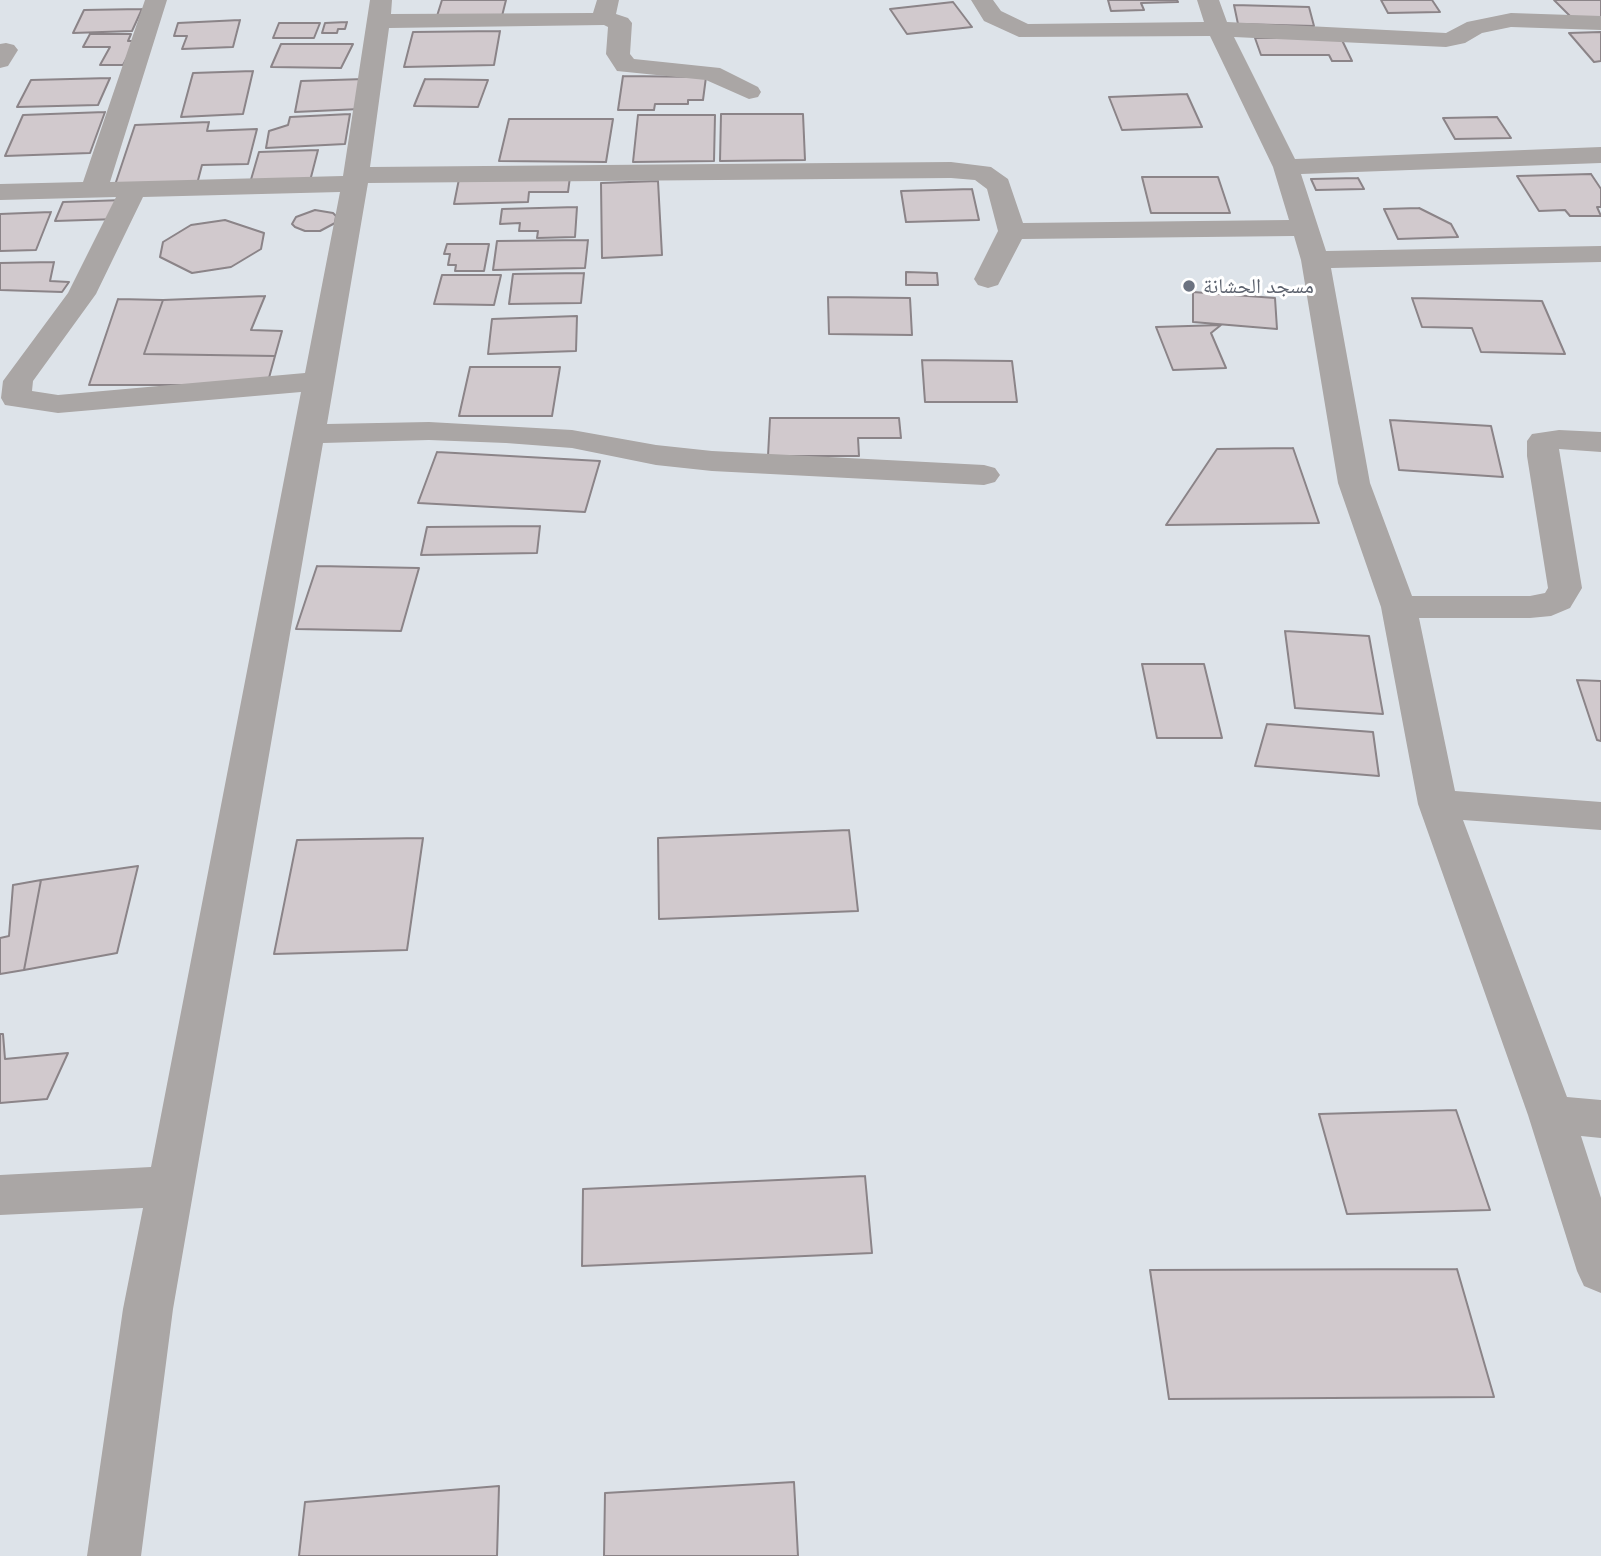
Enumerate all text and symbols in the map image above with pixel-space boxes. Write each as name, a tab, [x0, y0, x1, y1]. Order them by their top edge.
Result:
place label: مسجد الحشانة	[1203, 273, 1314, 299]
marker: مسجد الحشانة	[1181, 278, 1197, 294]

